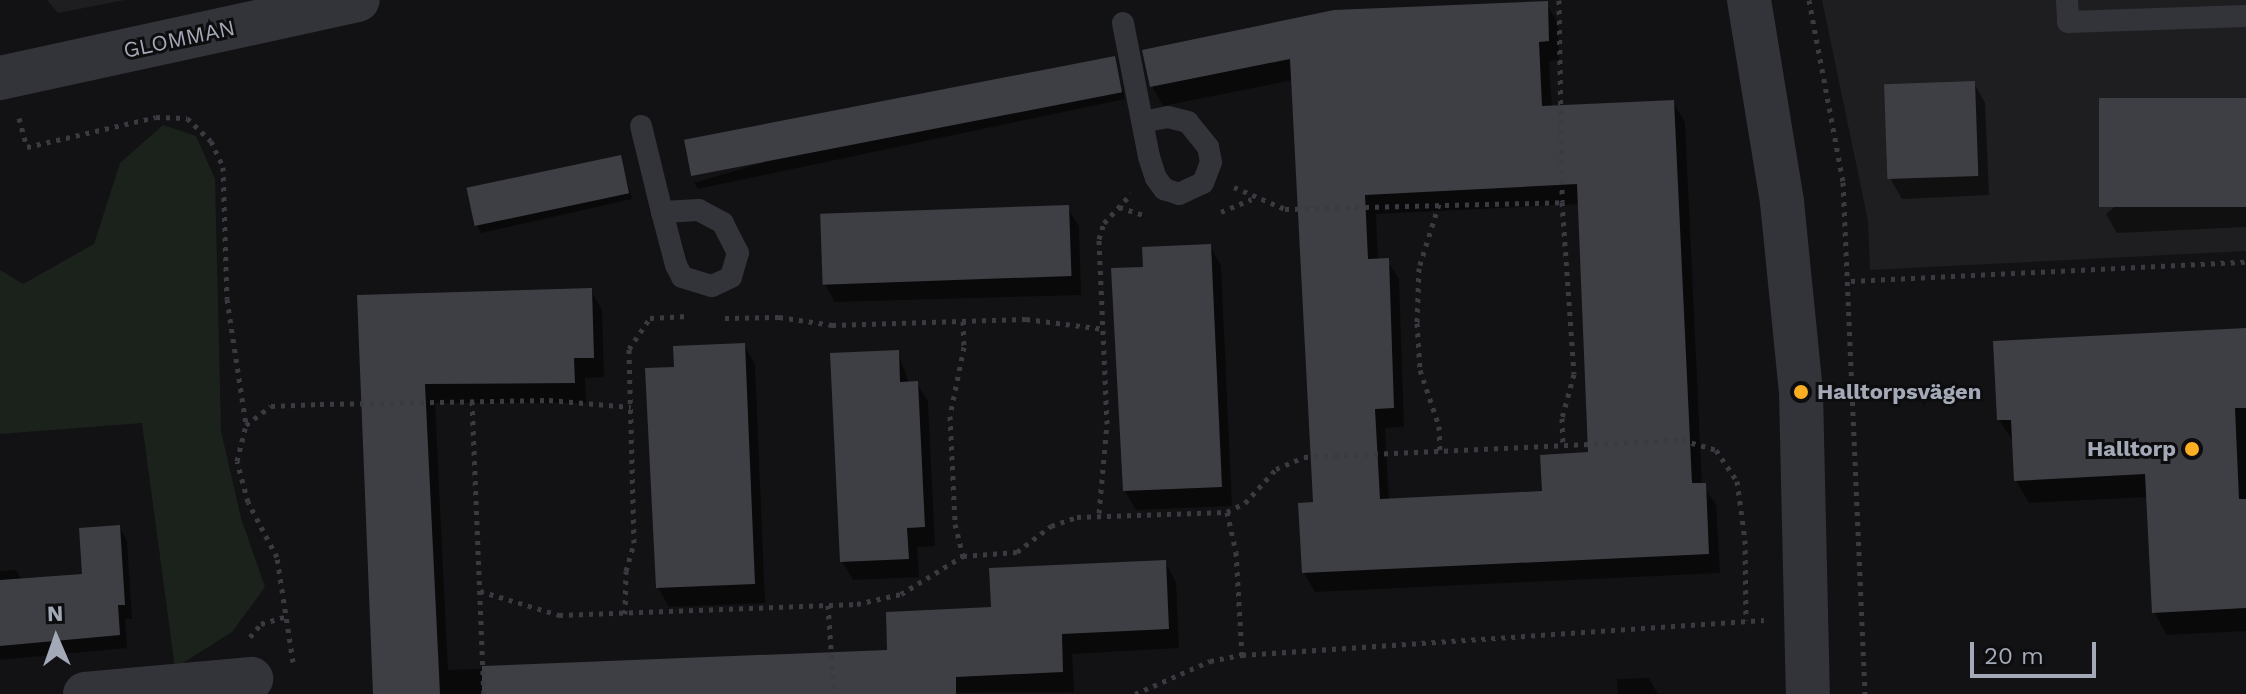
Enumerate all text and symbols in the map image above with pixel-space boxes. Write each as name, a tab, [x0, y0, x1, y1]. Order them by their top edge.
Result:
street label: GLOMMAN	[121, 14, 237, 64]
place label: Halltorpsvägen	[1817, 379, 1981, 405]
marker: Halltorpsvägen	[1792, 383, 1810, 401]
place label: Halltorp	[2087, 436, 2176, 462]
marker: Halltorp	[2183, 440, 2201, 458]
north arrow	[16, 598, 96, 678]
text: N	[47, 601, 64, 626]
scale bar	[1974, 626, 2100, 676]
text: 20 m	[1984, 642, 2044, 670]

